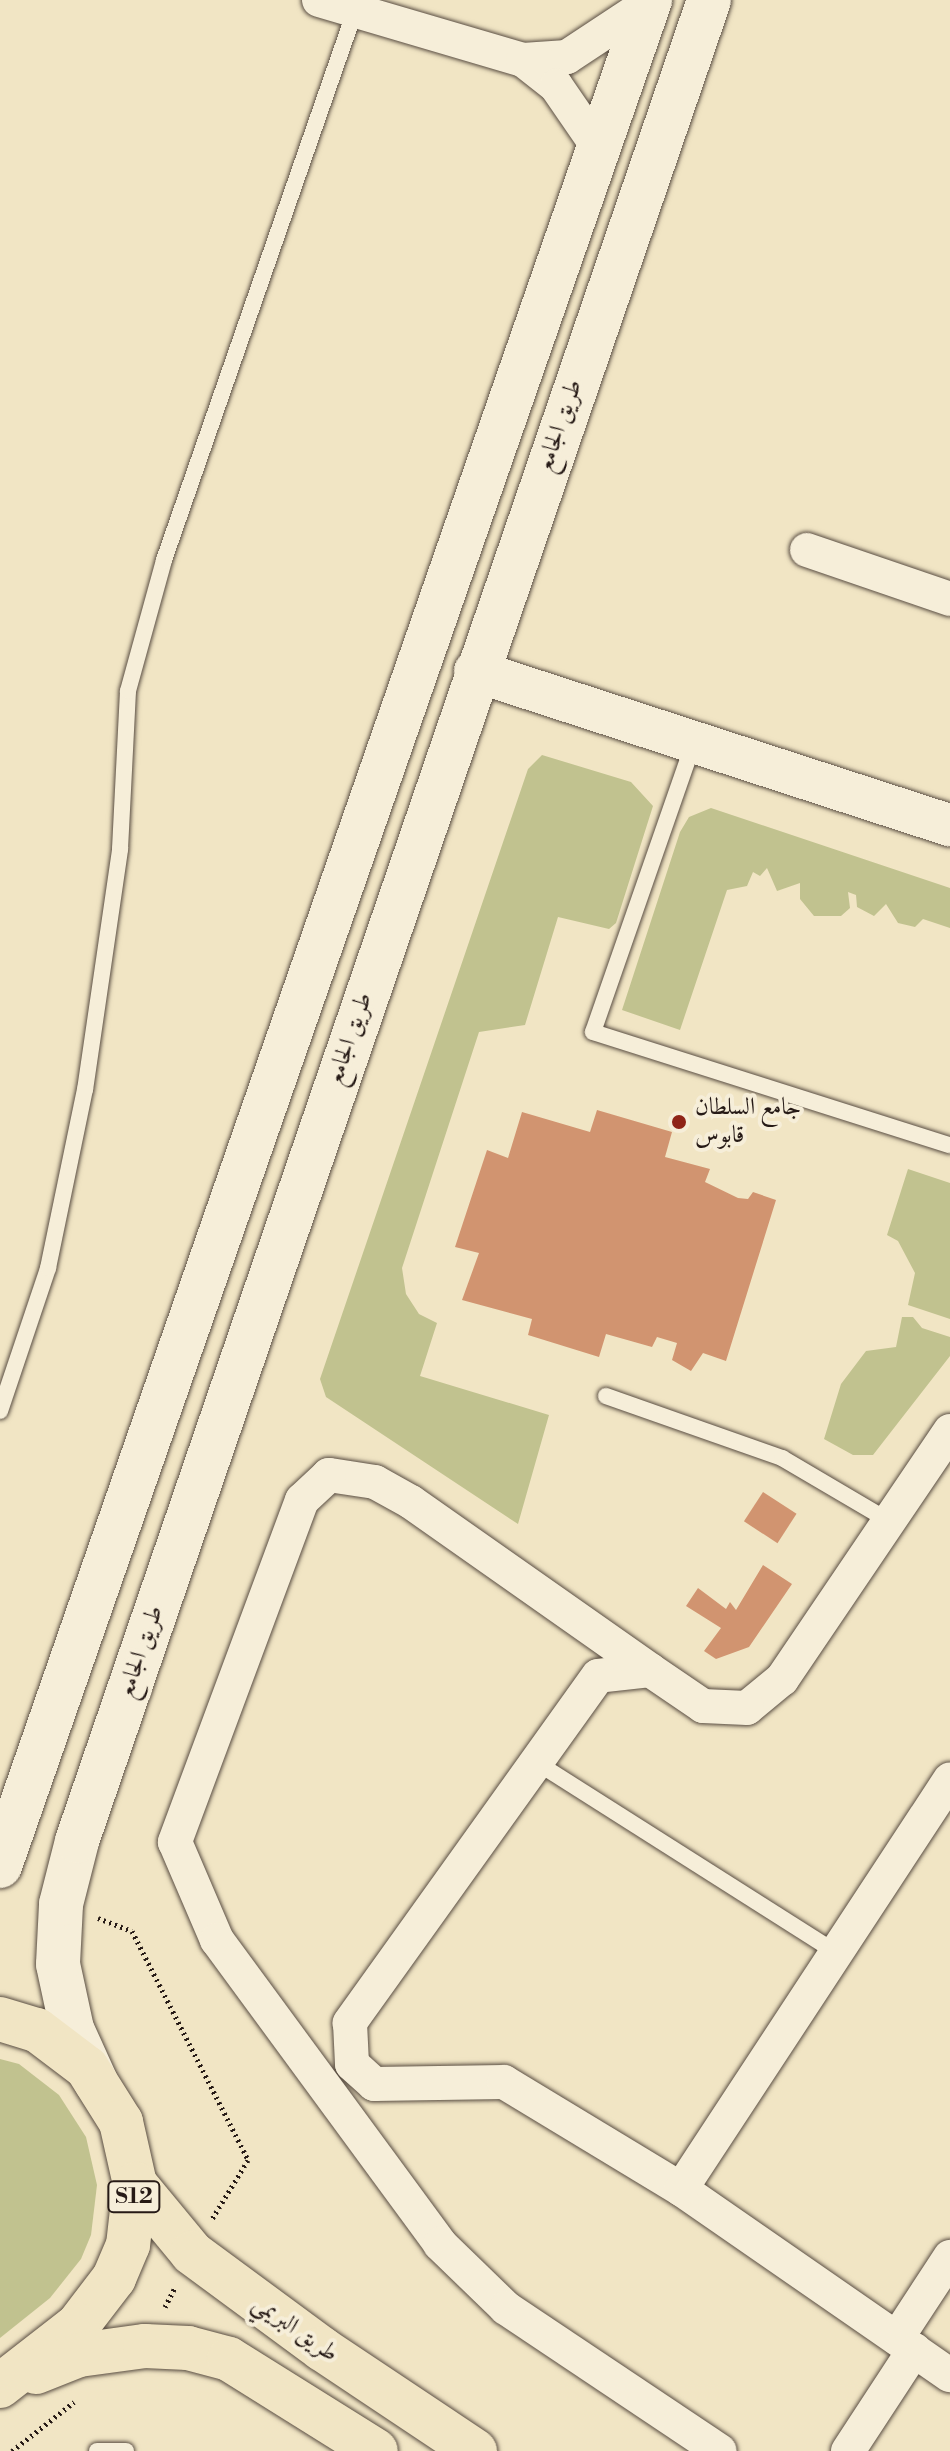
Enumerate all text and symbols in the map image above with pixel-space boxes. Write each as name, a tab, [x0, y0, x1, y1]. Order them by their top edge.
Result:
street label: طريق الجامع	[531, 376, 589, 476]
street label: طريق الجامع	[321, 989, 379, 1089]
place label: جامع السلطان قابوس	[695, 1094, 801, 1150]
marker: جامع السلطان قابوس	[670, 1113, 688, 1131]
street label: طريق الجامع	[112, 1602, 170, 1702]
road number: S12	[106, 2179, 162, 2215]
street label: طريق البريمي	[247, 2289, 343, 2369]

